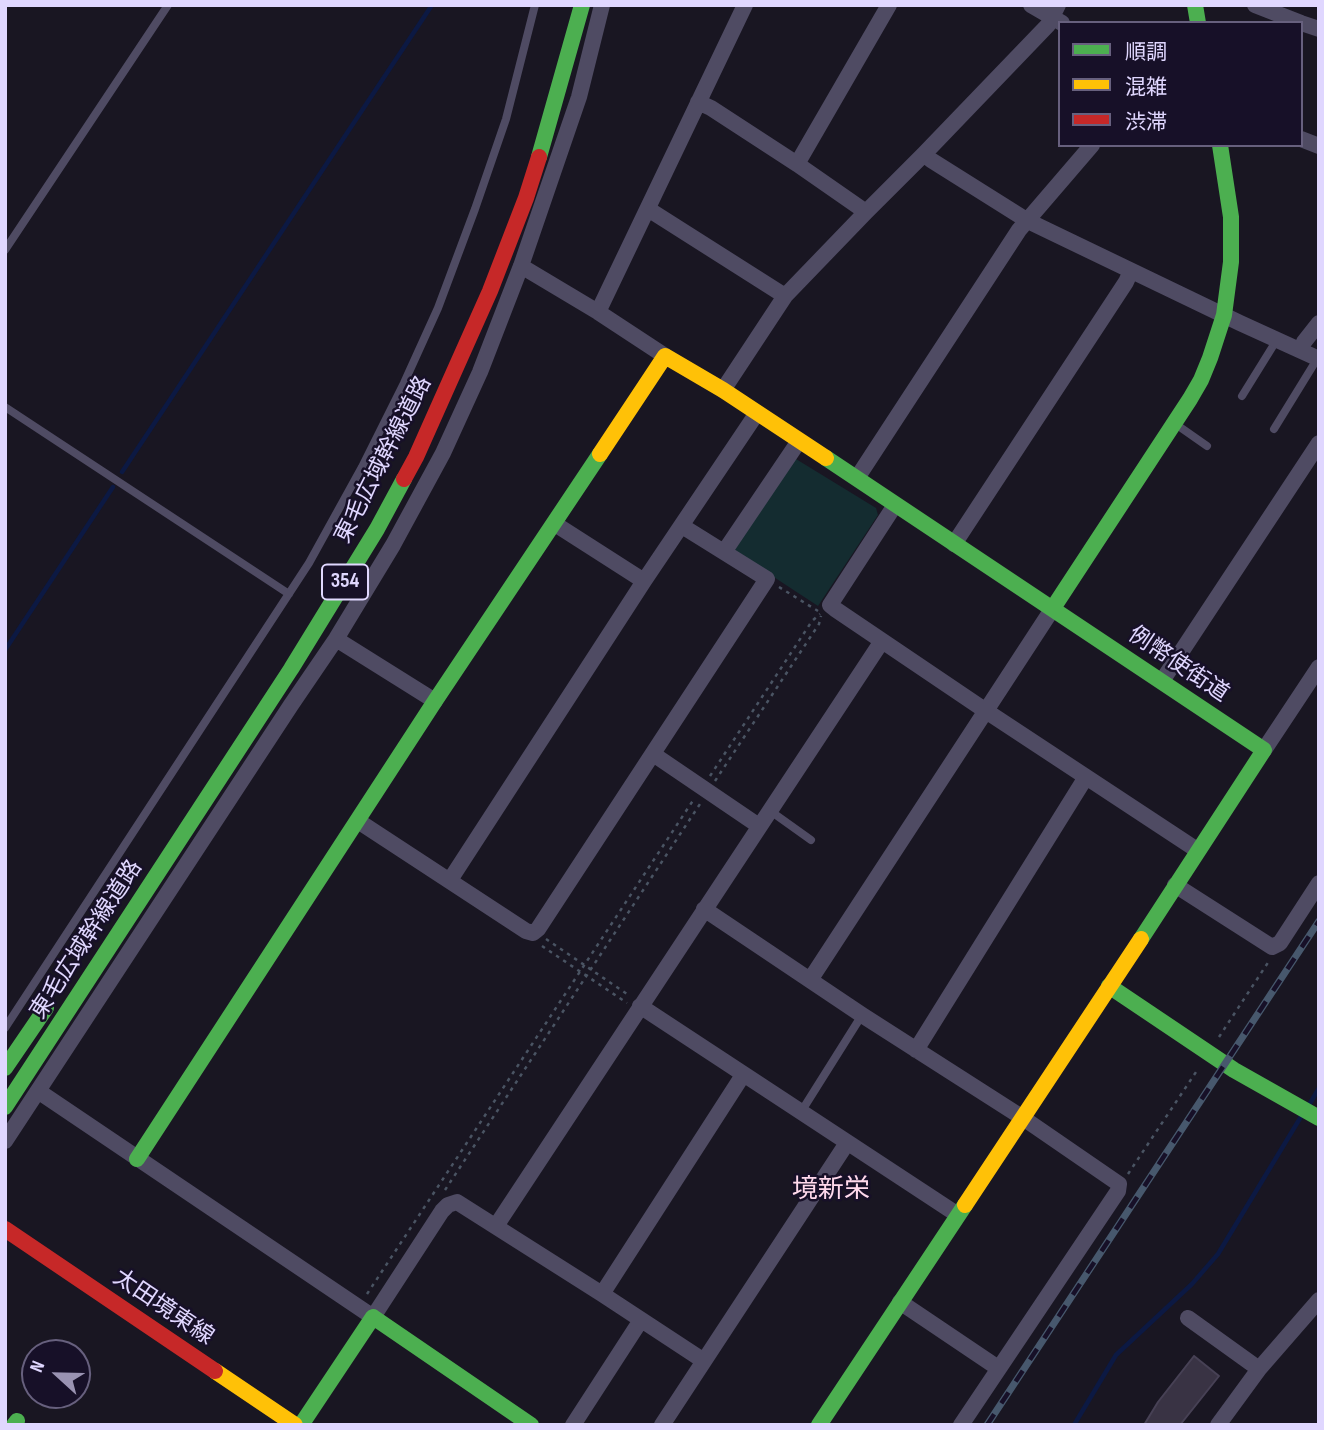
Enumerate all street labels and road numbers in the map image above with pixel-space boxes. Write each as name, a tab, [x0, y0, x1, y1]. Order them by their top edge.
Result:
street label: 東毛広域幹線道路	[330, 372, 438, 548]
road number: 354	[322, 564, 368, 600]
street label: 例幣使街道	[1123, 621, 1233, 709]
street label: 東毛広域幹線道路	[25, 855, 149, 1025]
street label: 太田境東線	[108, 1264, 218, 1352]

